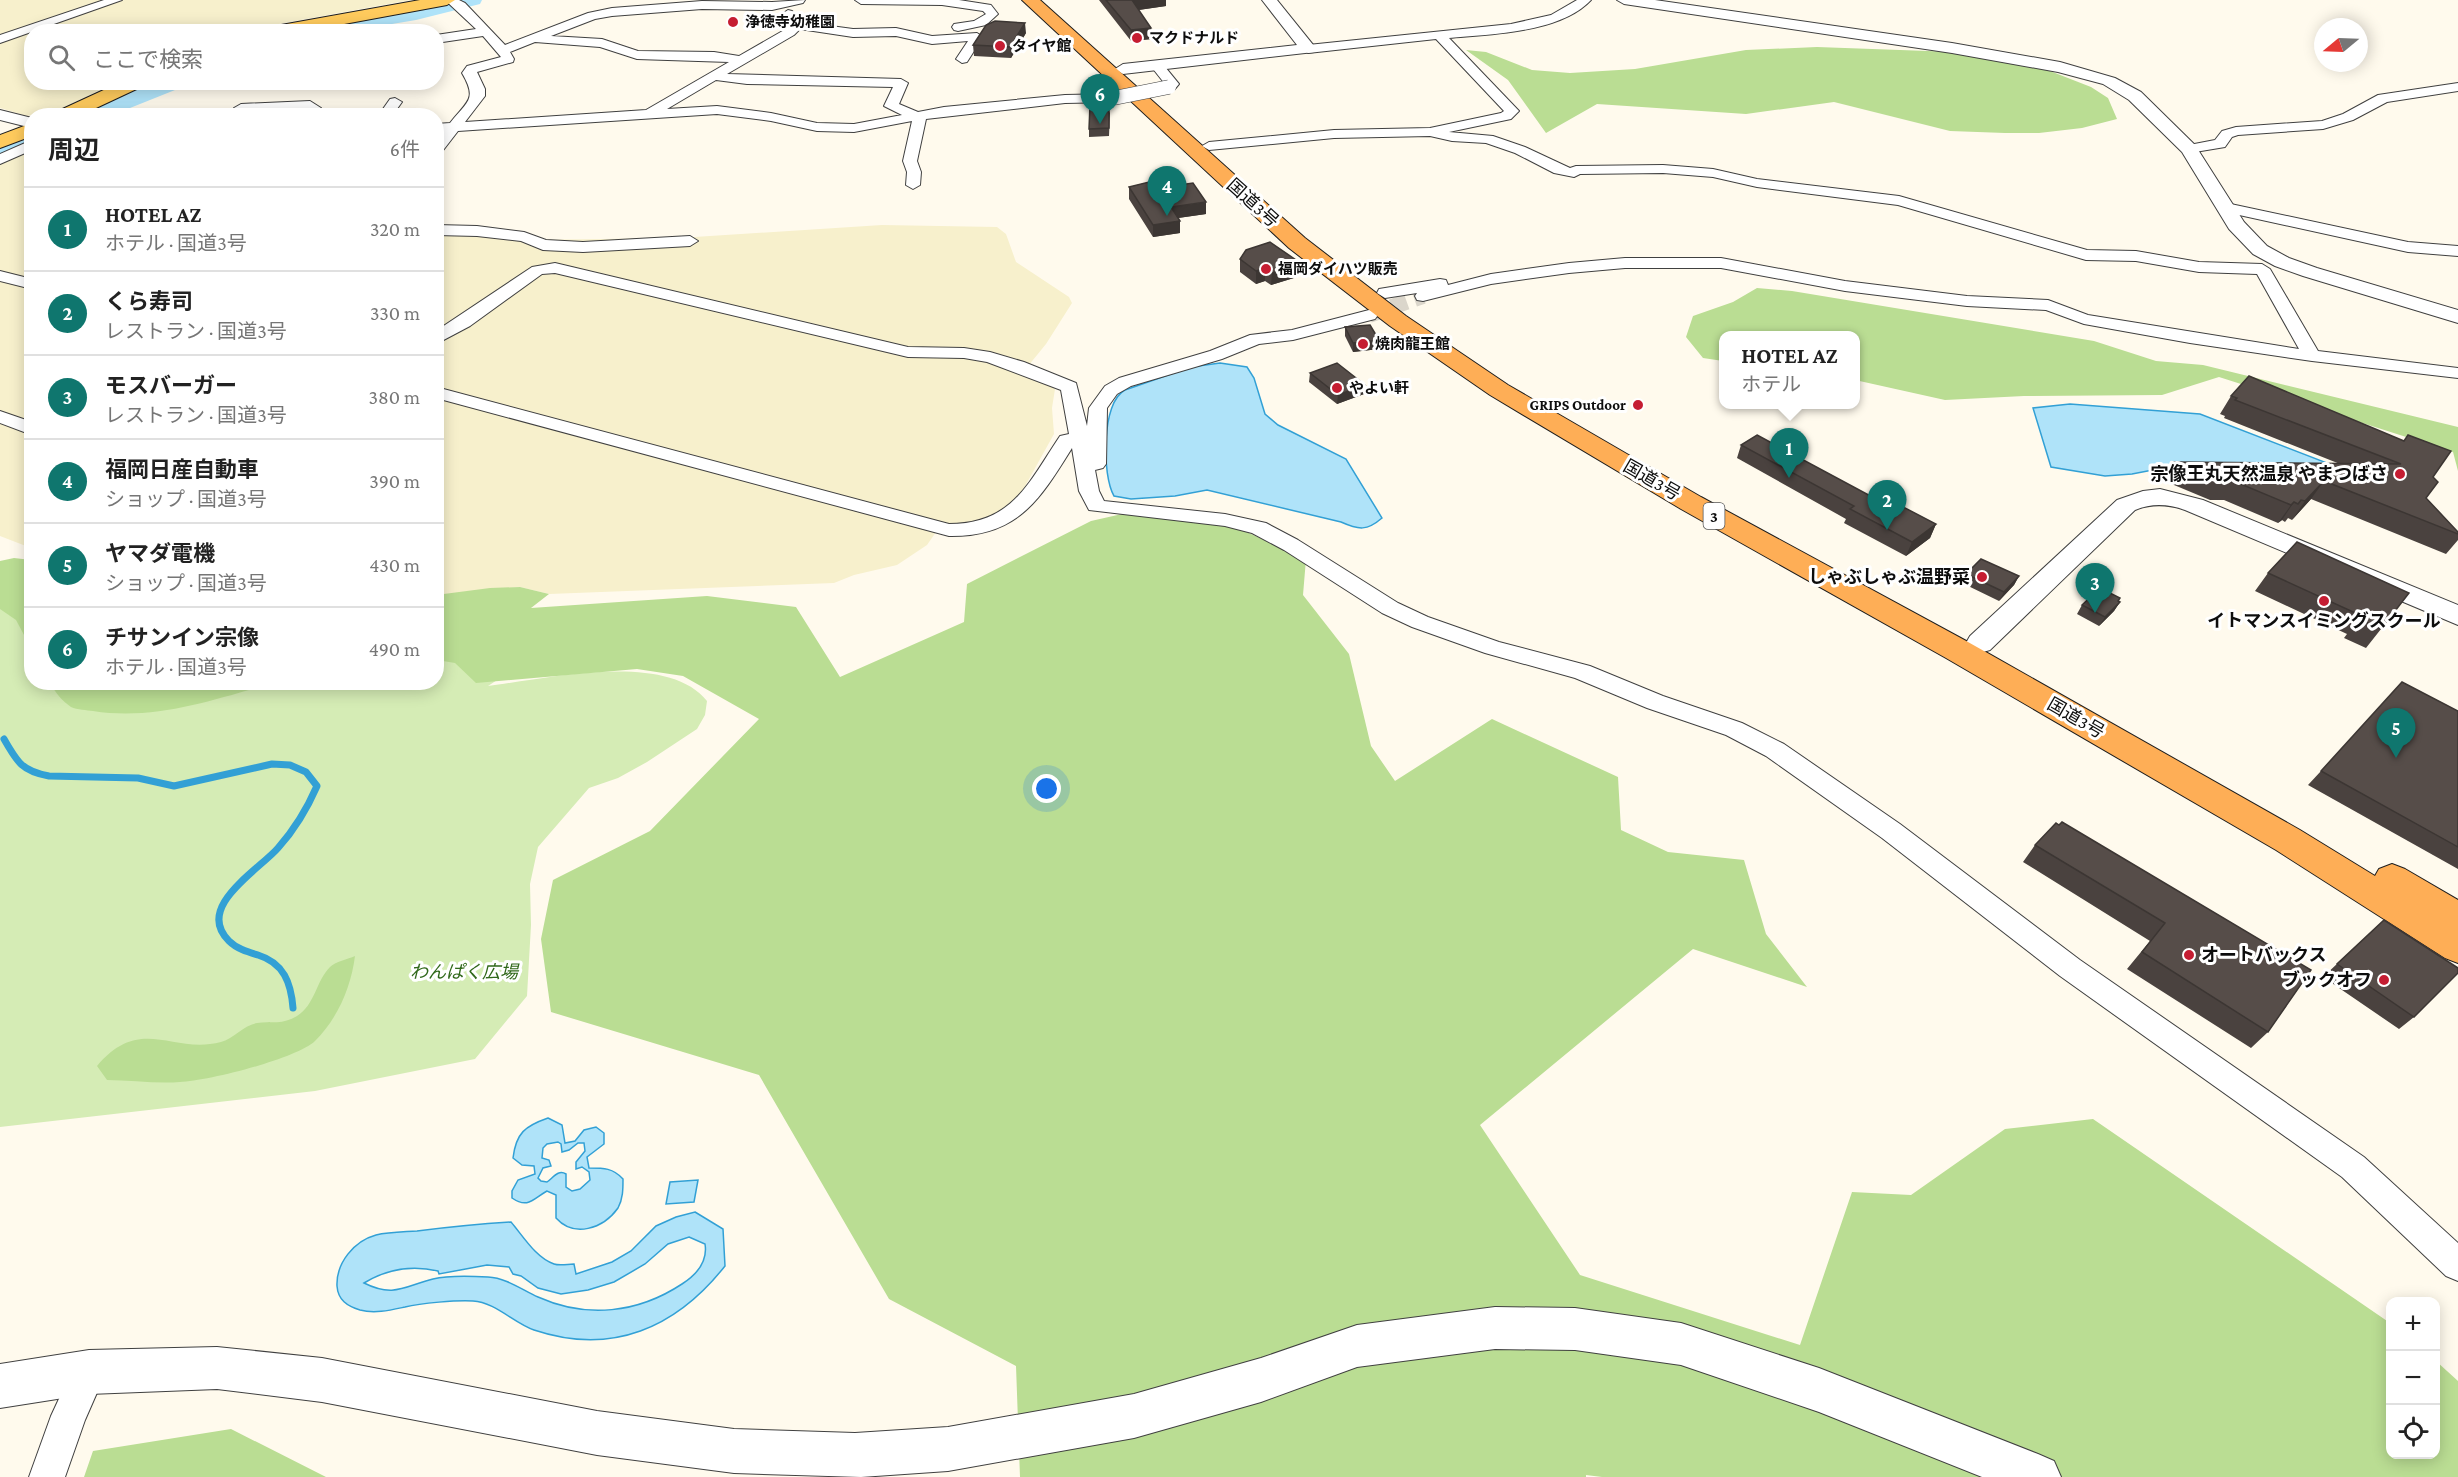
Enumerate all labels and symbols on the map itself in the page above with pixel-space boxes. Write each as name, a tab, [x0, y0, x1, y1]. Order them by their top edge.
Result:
place label: 浄徳寺幼稚園	[745, 14, 835, 30]
marker: 浄徳寺幼稚園	[726, 15, 740, 29]
north arrow	[2314, 18, 2368, 72]
place label: マクドナルド	[1149, 30, 1239, 46]
marker: マクドナルド	[1130, 31, 1144, 45]
place label: タイヤ館	[1012, 38, 1072, 54]
marker: タイヤ館	[993, 39, 1007, 53]
pin: 6	[1080, 74, 1120, 124]
pin: 4	[1148, 166, 1186, 216]
street label: 国道3号	[1223, 175, 1283, 231]
place label: 福岡ダイハツ販売	[1277, 261, 1398, 277]
marker: 福岡ダイハツ販売	[1259, 262, 1273, 276]
place label: 焼肉龍王館	[1375, 336, 1450, 352]
marker: 焼肉龍王館	[1356, 337, 1370, 351]
place label: やよい軒	[1349, 380, 1409, 396]
marker: やよい軒	[1330, 381, 1344, 395]
place label: GRIPS Outdoor	[1530, 397, 1626, 413]
marker: GRIPS Outdoor	[1631, 398, 1645, 412]
pin: 1	[1770, 428, 1808, 478]
street label: 国道3号	[1620, 456, 1684, 504]
place label: 宗像王丸天然温泉 やまつばさ	[2151, 463, 2388, 484]
marker: 宗像王丸天然温泉 やまつばさ	[2393, 467, 2407, 481]
pin: 2	[1868, 480, 1906, 530]
road number: 3	[1704, 503, 1724, 529]
pin: 3	[2076, 564, 2114, 613]
place label: しゃぶしゃぶ温野菜	[1808, 567, 1970, 587]
marker: しゃぶしゃぶ温野菜	[1975, 570, 1989, 584]
marker: イトマンスイミングスクール	[2317, 594, 2331, 608]
place label: イトマンスイミングスクール	[2207, 611, 2441, 631]
street label: 国道3号	[2044, 694, 2108, 742]
pin: 5	[2376, 708, 2416, 758]
your location	[1032, 774, 1061, 803]
place label: オートバックス	[2201, 945, 2326, 965]
marker: オートバックス	[2182, 948, 2196, 962]
park label: わんぱく広場	[410, 962, 520, 982]
place label: ブックオフ	[2282, 970, 2372, 990]
marker: ブックオフ	[2377, 973, 2391, 987]

